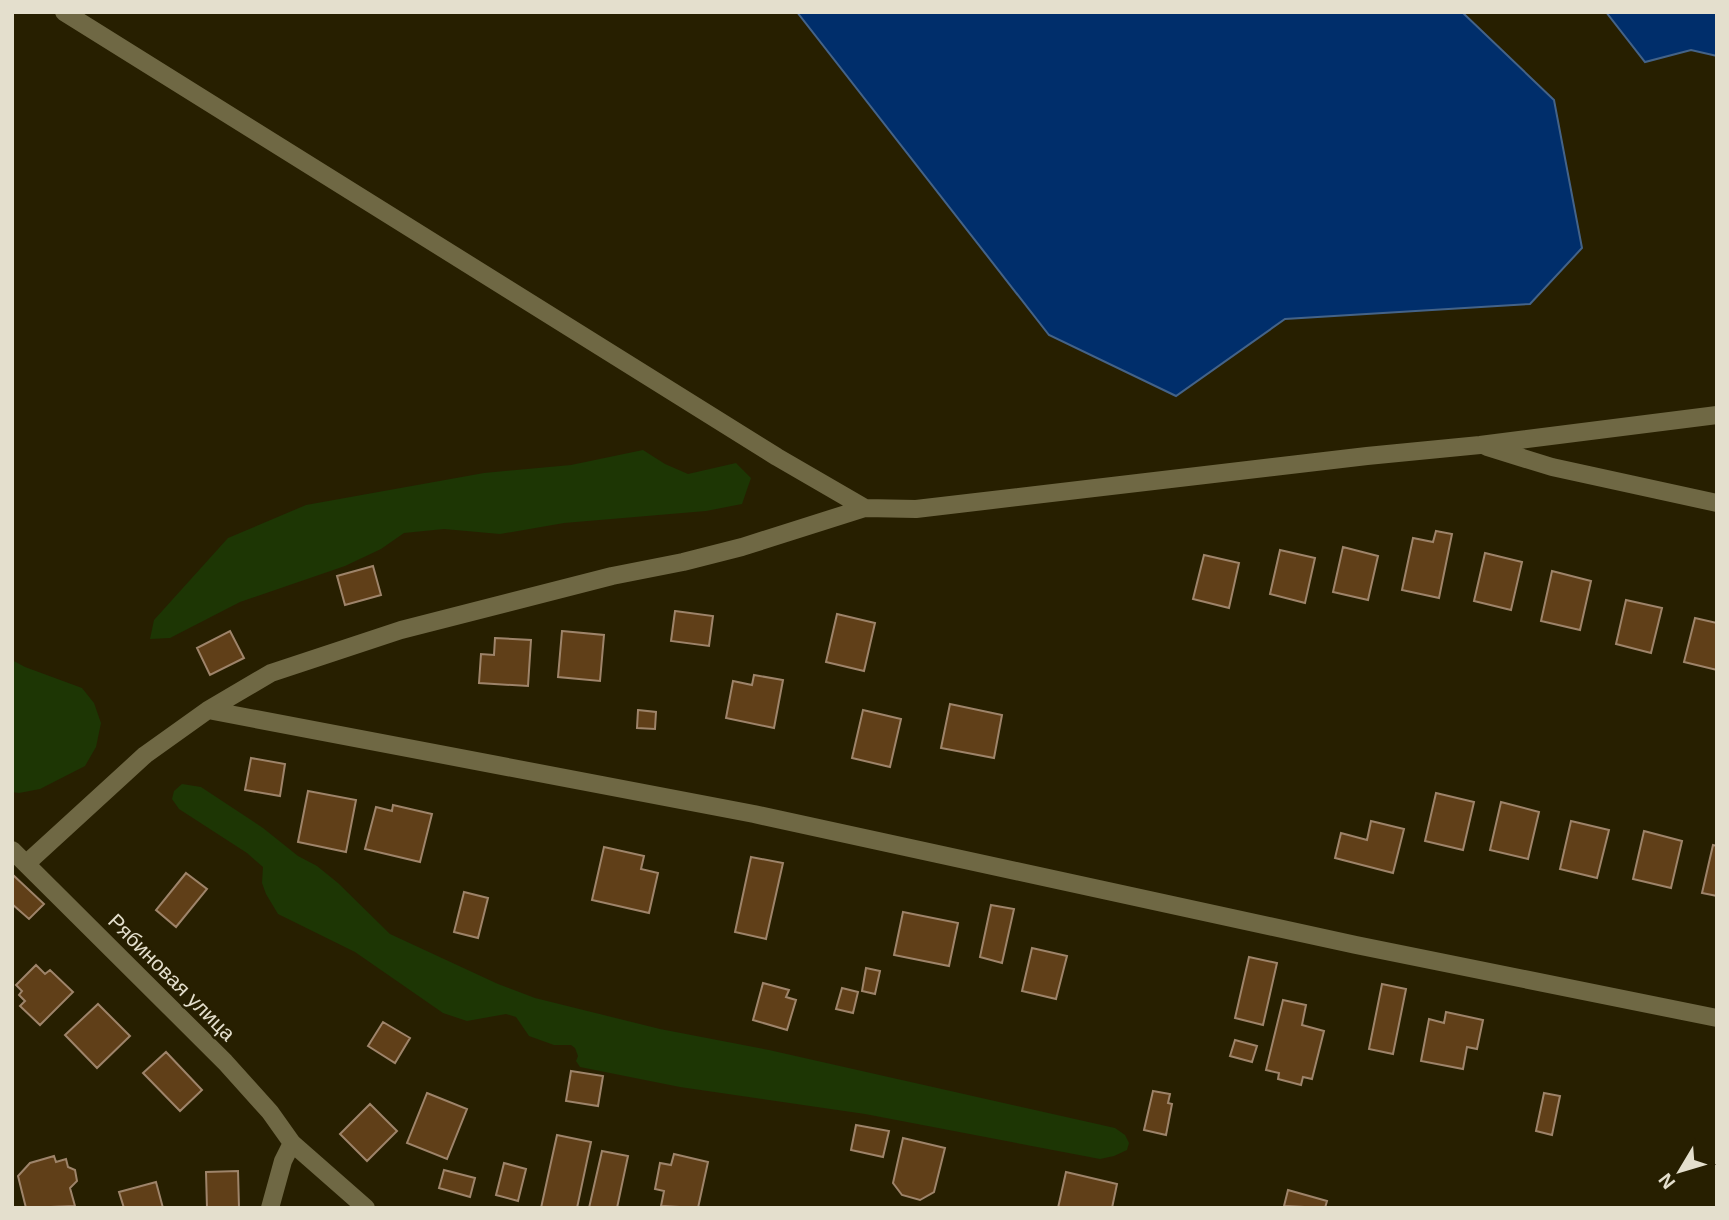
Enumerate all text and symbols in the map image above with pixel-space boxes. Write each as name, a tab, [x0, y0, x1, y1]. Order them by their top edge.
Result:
street label: Рябиновая улица	[104, 909, 240, 1045]
north arrow	[1645, 1136, 1715, 1206]
text: N	[1654, 1169, 1679, 1193]

